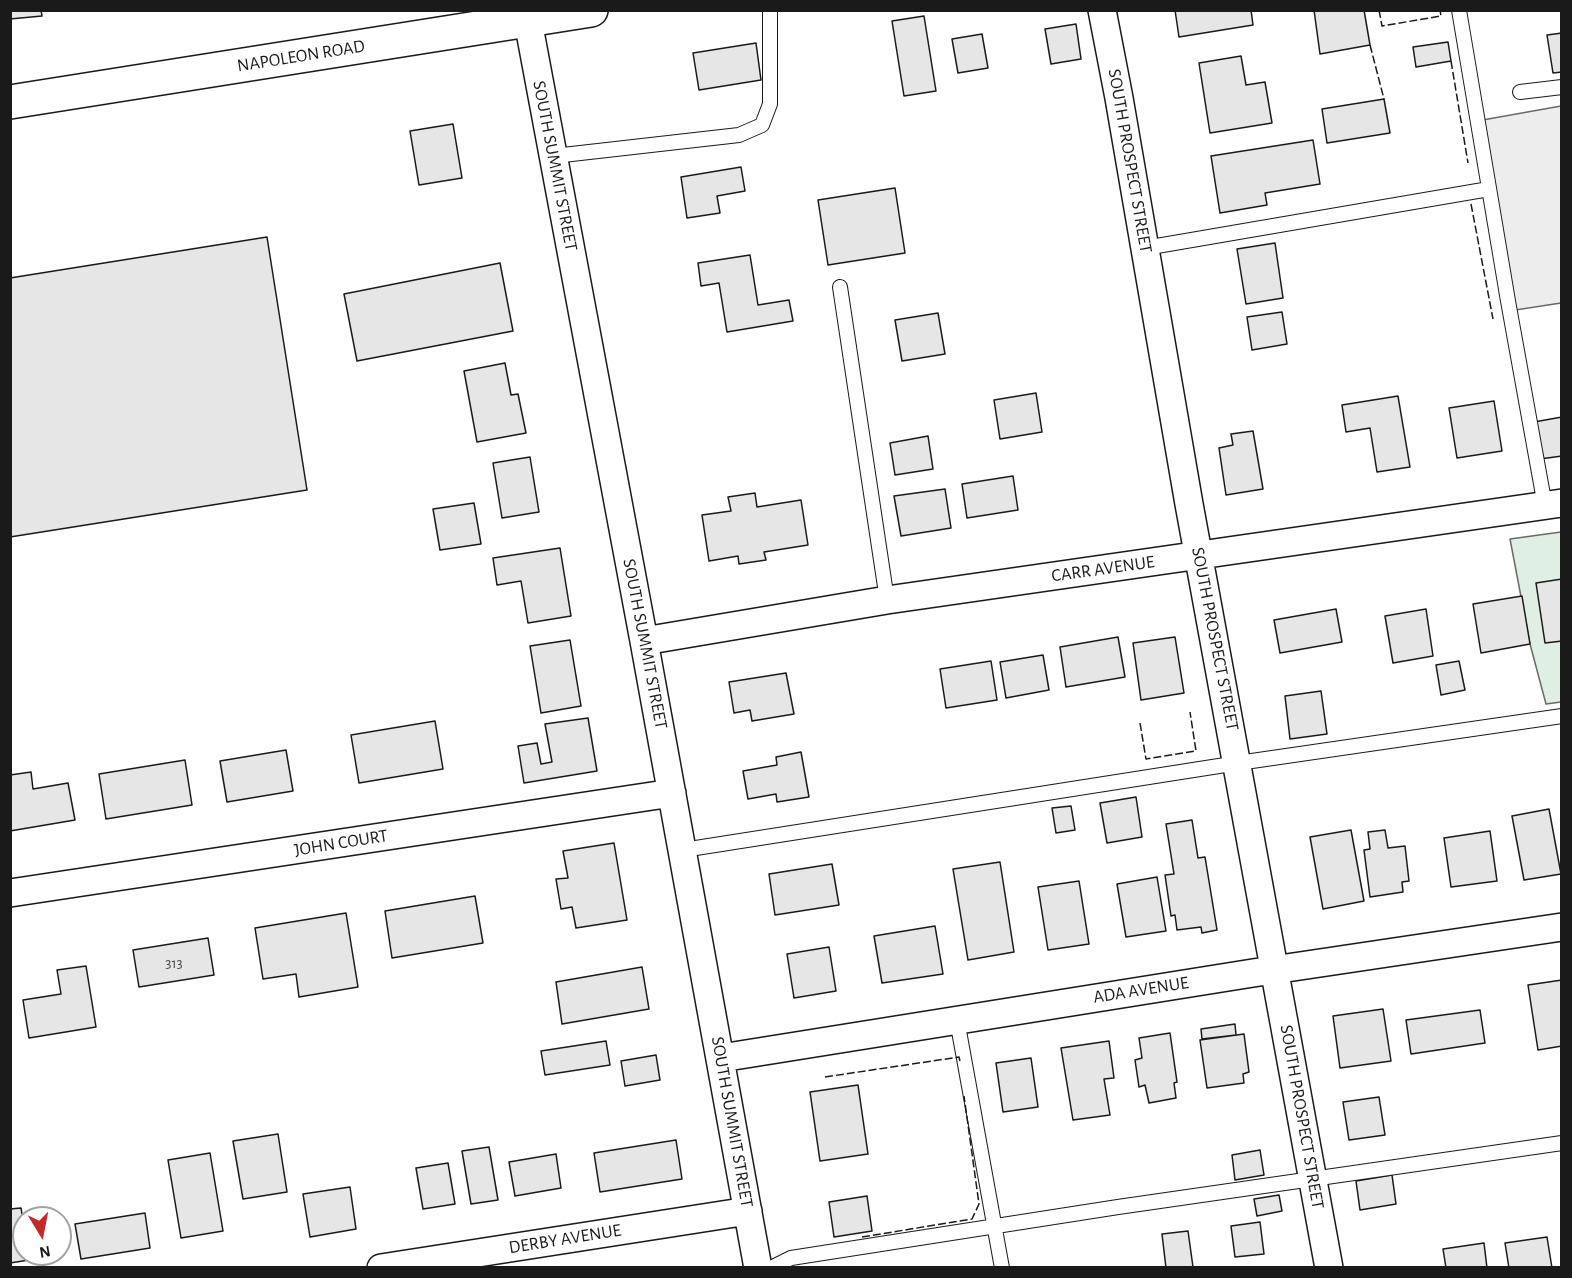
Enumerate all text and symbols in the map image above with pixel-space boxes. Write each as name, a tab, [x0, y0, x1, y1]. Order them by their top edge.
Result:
street label: NAPOLEON ROAD	[236, 35, 366, 77]
street label: SOUTH PROSPECT STREET	[1103, 67, 1157, 255]
street label: SOUTH SUMMIT STREET	[528, 79, 582, 253]
street label: SOUTH PROSPECT STREET	[1187, 545, 1243, 733]
street label: CARR AVENUE	[1050, 551, 1156, 587]
street label: SOUTH SUMMIT STREET	[618, 557, 672, 731]
street label: JOHN COURT	[293, 825, 389, 861]
house number: 313	[165, 954, 183, 972]
street label: ADA AVENUE	[1092, 972, 1190, 1008]
street label: SOUTH PROSPECT STREET	[1275, 1023, 1329, 1211]
street label: SOUTH SUMMIT STREET	[706, 1035, 758, 1209]
north arrow	[12, 1206, 72, 1266]
street label: DERBY AVENUE	[507, 1219, 623, 1259]
text: N	[38, 1243, 52, 1261]

